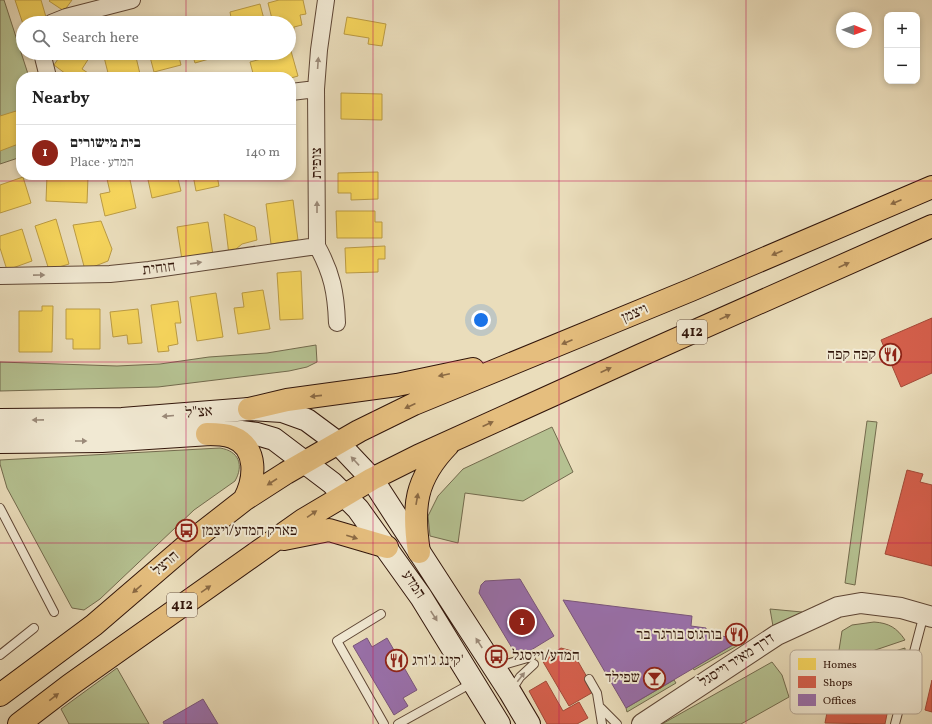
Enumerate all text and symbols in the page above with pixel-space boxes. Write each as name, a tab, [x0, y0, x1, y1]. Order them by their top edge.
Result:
north arrow	[836, 12, 872, 48]
map controls	[884, 12, 920, 84]
button: +	[884, 12, 920, 48]
search box	[16, 16, 296, 60]
icon: search	[30, 27, 52, 49]
text: Search here	[62, 28, 139, 49]
button: −	[884, 48, 920, 84]
one-way arrow	[315, 56, 321, 69]
text: Nearby	[32, 87, 90, 110]
text: בית מישורים	[70, 133, 141, 154]
text: 1	[42, 144, 48, 162]
text: 140 m	[246, 144, 280, 162]
street label: צופית	[307, 147, 328, 179]
text: Place · המדע	[70, 154, 134, 172]
one-way arrow	[891, 199, 902, 205]
one-way arrow	[314, 200, 320, 213]
one-way arrow	[770, 251, 782, 257]
street label: חוחית	[141, 257, 177, 281]
one-way arrow	[190, 260, 202, 266]
one-way arrow	[838, 262, 850, 268]
one-way arrow	[33, 272, 46, 278]
street label: ויצמן	[619, 299, 651, 329]
your location	[471, 310, 491, 330]
one-way arrow	[719, 314, 731, 320]
road number: 412	[677, 320, 707, 344]
one-way arrow	[560, 340, 572, 346]
restaurant icon: קפה קפה	[878, 342, 904, 368]
place label: קפה קפה	[827, 345, 876, 366]
one-way arrow	[601, 367, 612, 373]
one-way arrow	[438, 373, 450, 379]
one-way arrow	[310, 393, 322, 399]
street label: אצ"ל	[184, 401, 214, 425]
one-way arrow	[404, 403, 415, 409]
one-way arrow	[162, 412, 174, 419]
one-way arrow	[31, 417, 44, 423]
one-way arrow	[482, 421, 494, 427]
one-way arrow	[75, 438, 87, 445]
one-way arrow	[350, 456, 360, 466]
one-way arrow	[267, 478, 277, 486]
one-way arrow	[414, 493, 420, 505]
one-way arrow	[307, 510, 317, 518]
bus stop icon: פארק המדע/ויצמן	[173, 518, 199, 544]
place label: פארק המדע/ויצמן	[202, 521, 297, 542]
one-way arrow	[346, 534, 358, 540]
street label: הרצל	[148, 546, 184, 582]
street label: המדע	[396, 567, 430, 603]
one-way arrow	[132, 584, 142, 593]
one-way arrow	[201, 585, 211, 593]
road number: 412	[167, 593, 197, 617]
pin: 1	[509, 607, 535, 637]
one-way arrow	[430, 610, 437, 621]
restaurant icon: בורגוס בורגר בר	[724, 622, 750, 648]
place label: בורגוס בורגר בר	[636, 625, 722, 646]
street label: דרך מאיר וייסגל	[695, 629, 779, 693]
one-way arrow	[475, 637, 482, 649]
bus stop icon: המדע/וייסגל	[484, 643, 510, 669]
place label: המדע/וייסגל	[512, 646, 580, 667]
restaurant icon: קינג ג'ורג'	[383, 648, 409, 674]
legend	[790, 650, 922, 714]
place label: קינג ג'ורג'	[412, 651, 464, 672]
text: Homes	[823, 658, 857, 673]
bar icon: שפילד	[642, 665, 668, 691]
place label: שפילד	[605, 668, 640, 689]
one-way arrow	[517, 671, 525, 682]
text: Shops	[823, 676, 853, 691]
one-way arrow	[49, 693, 60, 701]
text: Offices	[823, 694, 857, 709]

